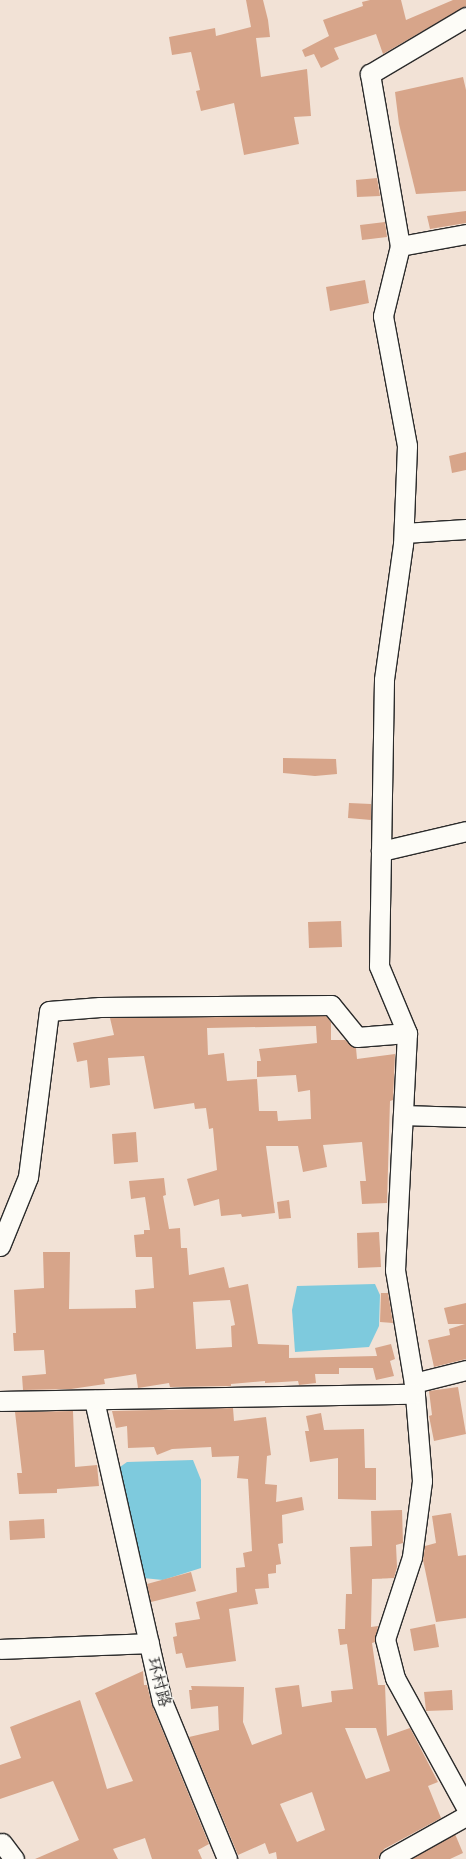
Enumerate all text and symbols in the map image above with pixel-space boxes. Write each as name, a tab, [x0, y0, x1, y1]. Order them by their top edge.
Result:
street label: 环村路	[143, 1655, 175, 1709]

